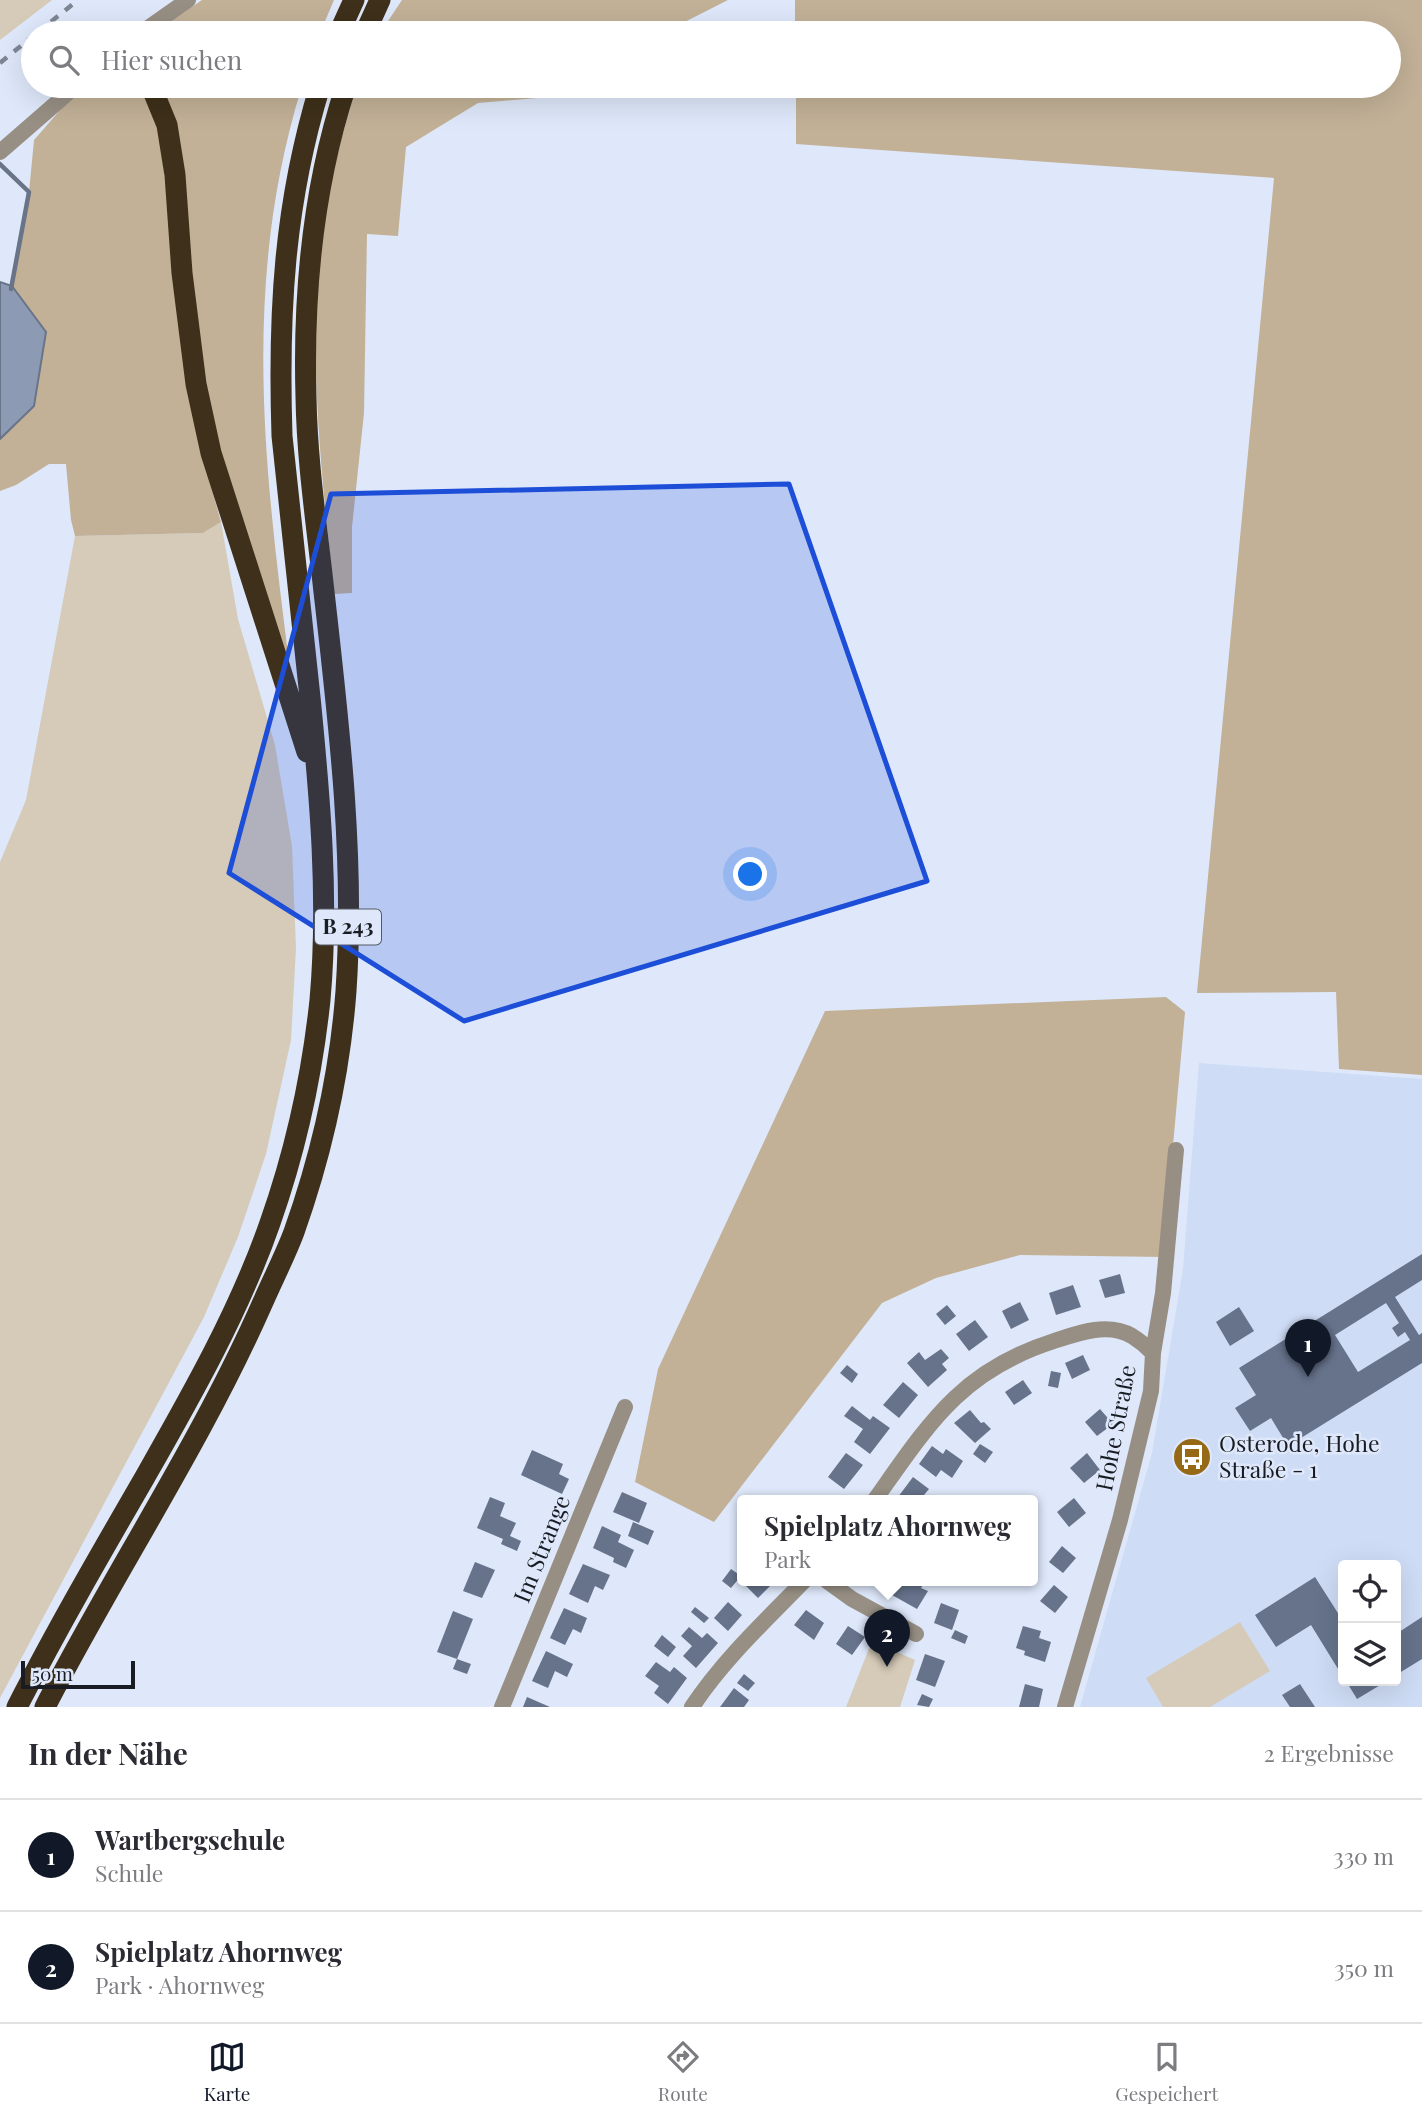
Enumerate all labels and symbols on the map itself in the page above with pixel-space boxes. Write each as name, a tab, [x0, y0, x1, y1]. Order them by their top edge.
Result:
your location	[733, 857, 767, 891]
road number: B 243	[315, 909, 381, 944]
pin: 1	[1285, 1319, 1331, 1377]
street label: Hohe Straße	[1087, 1362, 1142, 1493]
place label: Osterode, Hohe Straße - 1	[1219, 1427, 1380, 1484]
bus stop icon: Osterode, Hohe Straße - 1	[1171, 1436, 1213, 1478]
street label: Im Strange	[505, 1490, 576, 1607]
pin: 2	[864, 1609, 910, 1667]
scale bar	[21, 1658, 135, 1690]

